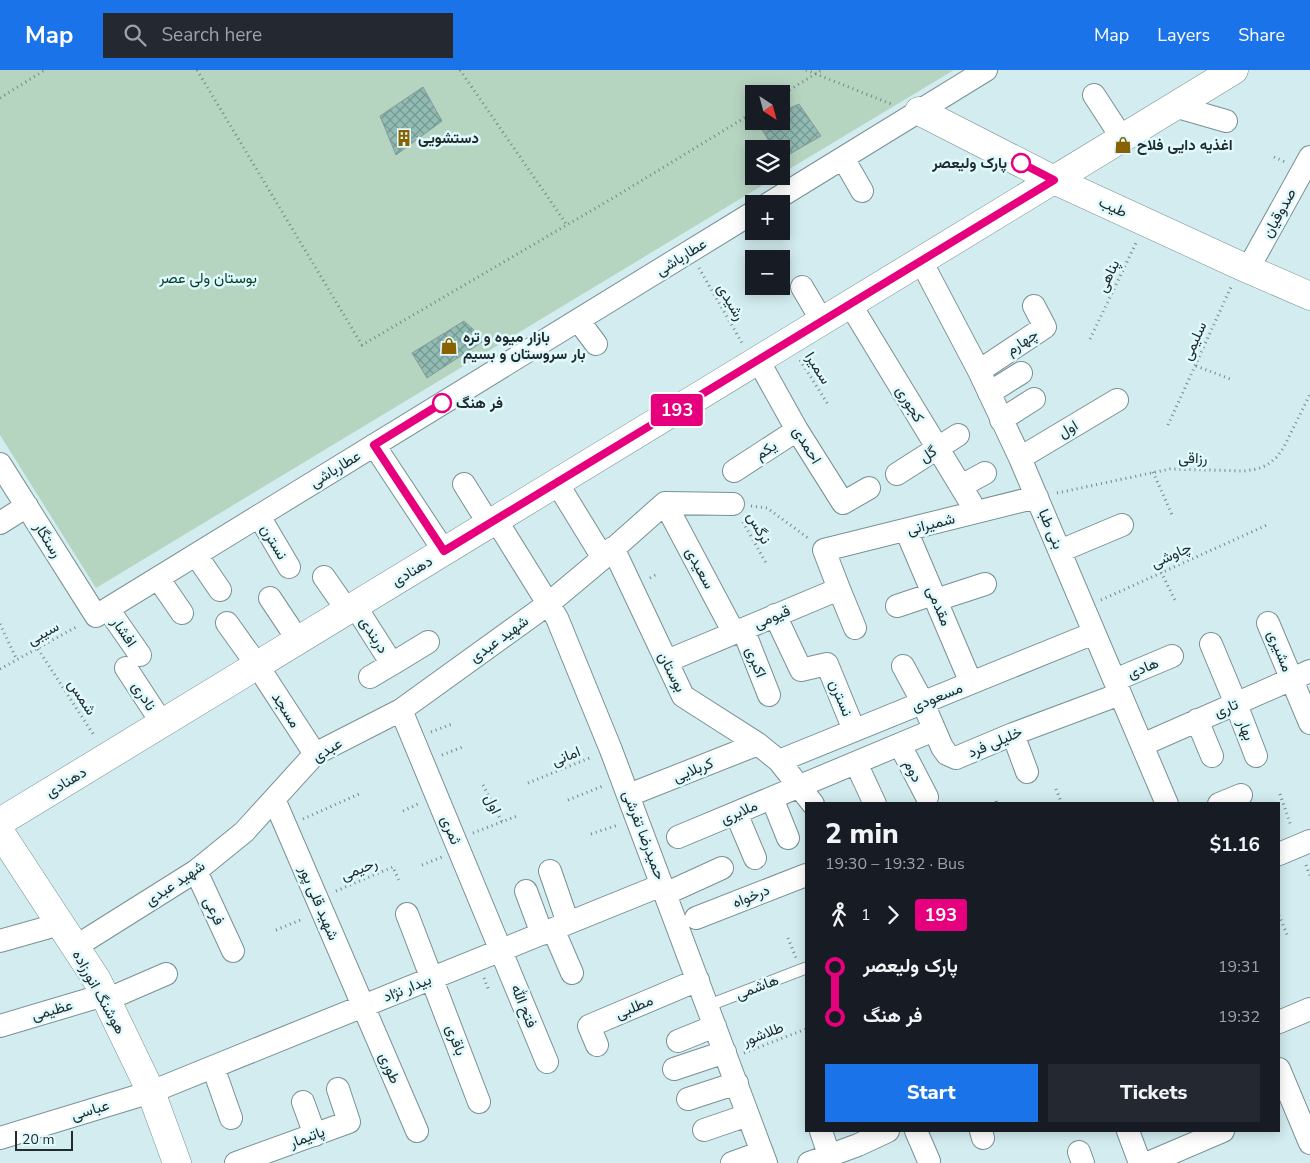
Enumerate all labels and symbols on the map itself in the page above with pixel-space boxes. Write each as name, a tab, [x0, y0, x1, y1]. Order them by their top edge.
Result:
north arrow	[745, 85, 790, 130]
building icon: دستشویی	[394, 128, 414, 148]
place label: دستشویی	[418, 128, 479, 148]
shop icon: اغذیه دایی فلاح	[1113, 135, 1133, 155]
place label: اغذیه دایی فلاح	[1137, 135, 1233, 155]
place label: پارک ولیعصر	[931, 153, 1007, 173]
marker: پارک ولیعصر	[1011, 153, 1031, 173]
street label: صدوقیان	[1257, 185, 1301, 241]
street label: طیب	[1096, 192, 1131, 222]
street label: عطارباشی	[652, 233, 710, 280]
street label: پناهی	[1092, 256, 1124, 296]
park label: بوستان ولی عصر	[158, 268, 257, 288]
street label: رشیدی	[712, 280, 750, 324]
street label: سلیمی	[1177, 318, 1211, 364]
street label: چهارم	[1002, 324, 1042, 360]
place label: بازار میوه و تره بار سروستان و بسیم	[463, 327, 586, 364]
shop icon: بازار میوه و تره بار سروستان و بسیم	[439, 336, 459, 356]
street label: سمیرا	[800, 348, 836, 388]
street label: کجوری	[891, 382, 929, 426]
marker: فر هنگ	[432, 393, 452, 413]
place label: فر هنگ	[456, 393, 503, 413]
line badge: 193	[648, 394, 706, 426]
street label: اول	[1054, 415, 1082, 443]
street label: احمدی	[788, 422, 826, 468]
street label: یکم	[751, 436, 781, 464]
street label: گل	[916, 441, 941, 467]
street label: عطارباشی	[306, 445, 364, 492]
street label: رزاقی	[1178, 448, 1208, 468]
street label: بنی طبا	[1034, 506, 1068, 552]
street label: نرگس	[742, 508, 776, 548]
street label: شمیرانی	[905, 508, 957, 540]
street label: رستگار	[29, 518, 67, 562]
street label: نسترن	[256, 521, 292, 563]
street label: چاوشی	[1148, 537, 1194, 573]
street label: سعیدی	[681, 544, 719, 592]
street label: دهنادی	[388, 551, 436, 591]
street label: مقدمی	[922, 583, 956, 629]
street label: قیومی	[751, 600, 793, 634]
street label: شهید عبدی	[466, 611, 533, 667]
street label: افشار	[106, 612, 141, 651]
street label: دربندی	[355, 613, 393, 657]
street label: سیبی	[23, 616, 63, 650]
street label: مشیری	[1263, 627, 1297, 675]
street label: اکبری	[741, 644, 771, 680]
street label: بوستان	[653, 648, 691, 696]
street label: هادی	[1124, 653, 1162, 683]
street label: شمس	[63, 675, 101, 719]
street label: نسترن	[824, 677, 858, 719]
street label: نادری	[127, 678, 161, 714]
street label: مسعودی	[908, 678, 966, 716]
street label: مسجد	[267, 688, 305, 732]
street label: تاری	[1211, 694, 1241, 722]
street label: بهار	[1233, 716, 1259, 743]
street label: خلیلی فرد	[965, 722, 1025, 762]
street label: عبدی	[308, 733, 346, 767]
street label: امانی	[549, 741, 583, 771]
street label: کربلایی	[670, 753, 717, 787]
street label: دوم	[899, 756, 927, 786]
street label: دهنادی	[42, 762, 90, 802]
street label: حمیدرضا تفرشی	[618, 787, 670, 883]
street label: اول	[480, 791, 506, 817]
street label: ملایری	[717, 795, 761, 829]
street label: ثمری	[436, 813, 466, 848]
street label: رحیمی	[338, 853, 380, 885]
street label: شهید عبدی	[141, 856, 209, 910]
street label: شهید قلی پور	[294, 862, 344, 943]
street label: درخواه	[729, 880, 773, 912]
street label: فرعی	[199, 894, 229, 929]
street label: هوشنگ انورزاده	[68, 946, 130, 1038]
street label: بیدار نژاد	[380, 969, 434, 1007]
street label: هاشمی	[733, 970, 781, 1004]
street label: فتح الله	[505, 981, 542, 1031]
street label: مطلبی	[612, 990, 656, 1024]
street label: عظیمی	[29, 995, 75, 1025]
street label: طلاشور	[739, 1017, 787, 1051]
street label: باقری	[441, 1022, 471, 1058]
street label: طوری	[375, 1049, 406, 1087]
street label: عباسی	[69, 1095, 112, 1125]
street label: پاتیمار	[286, 1121, 327, 1153]
scale bar	[15, 1128, 72, 1151]

